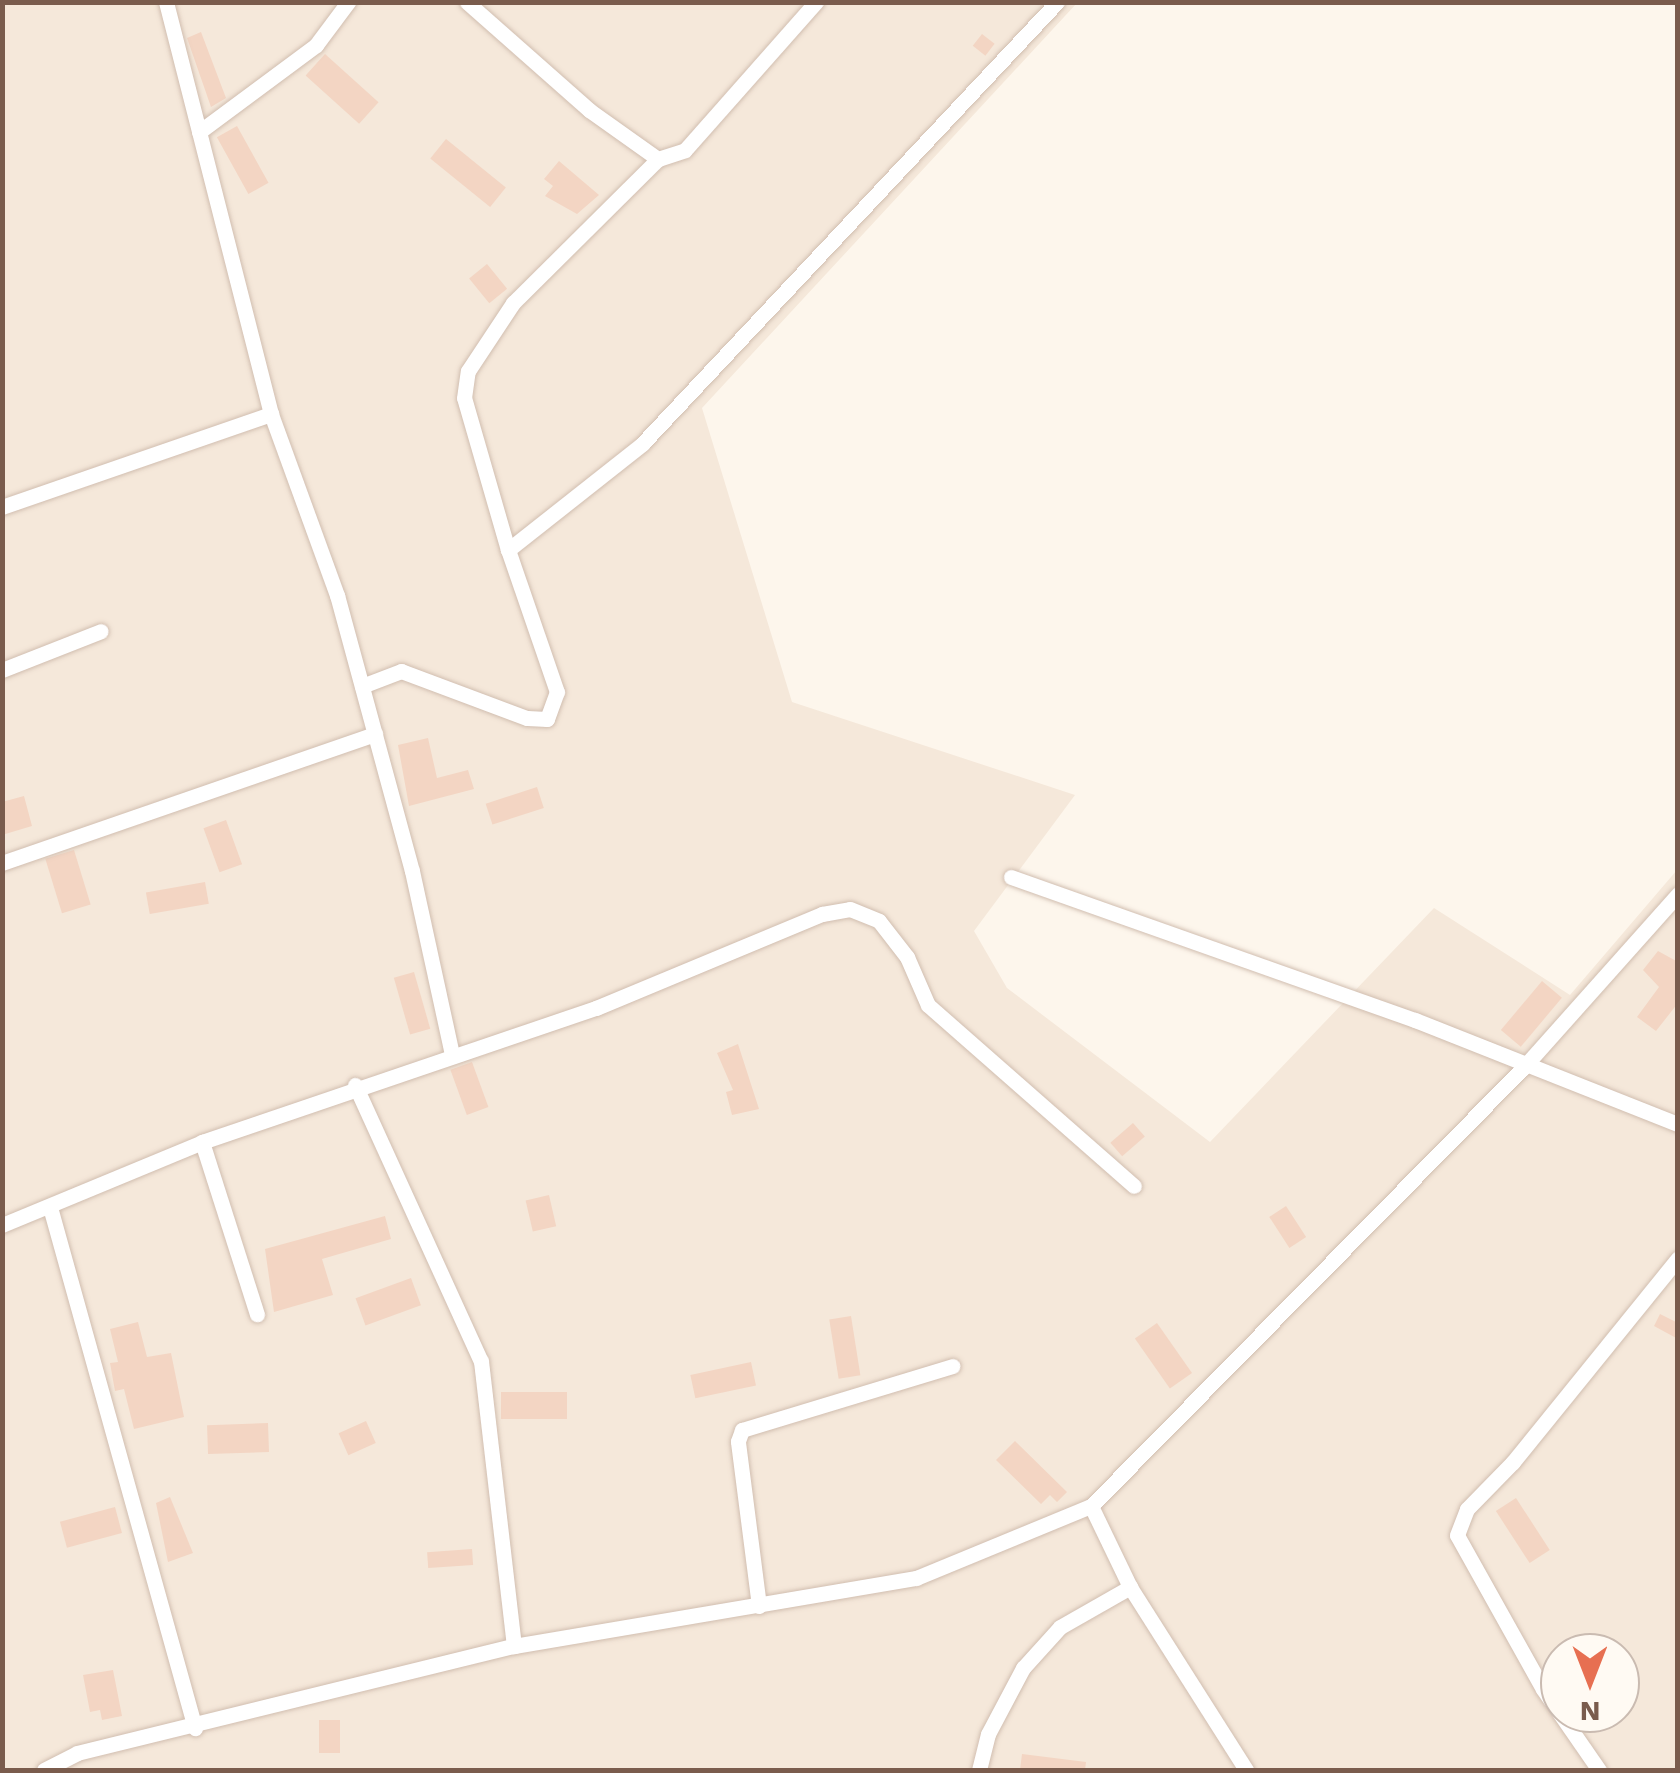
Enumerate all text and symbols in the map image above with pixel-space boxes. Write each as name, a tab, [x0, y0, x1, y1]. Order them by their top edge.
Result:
north arrow	[1540, 1633, 1640, 1733]
text: N	[1580, 1695, 1600, 1728]

